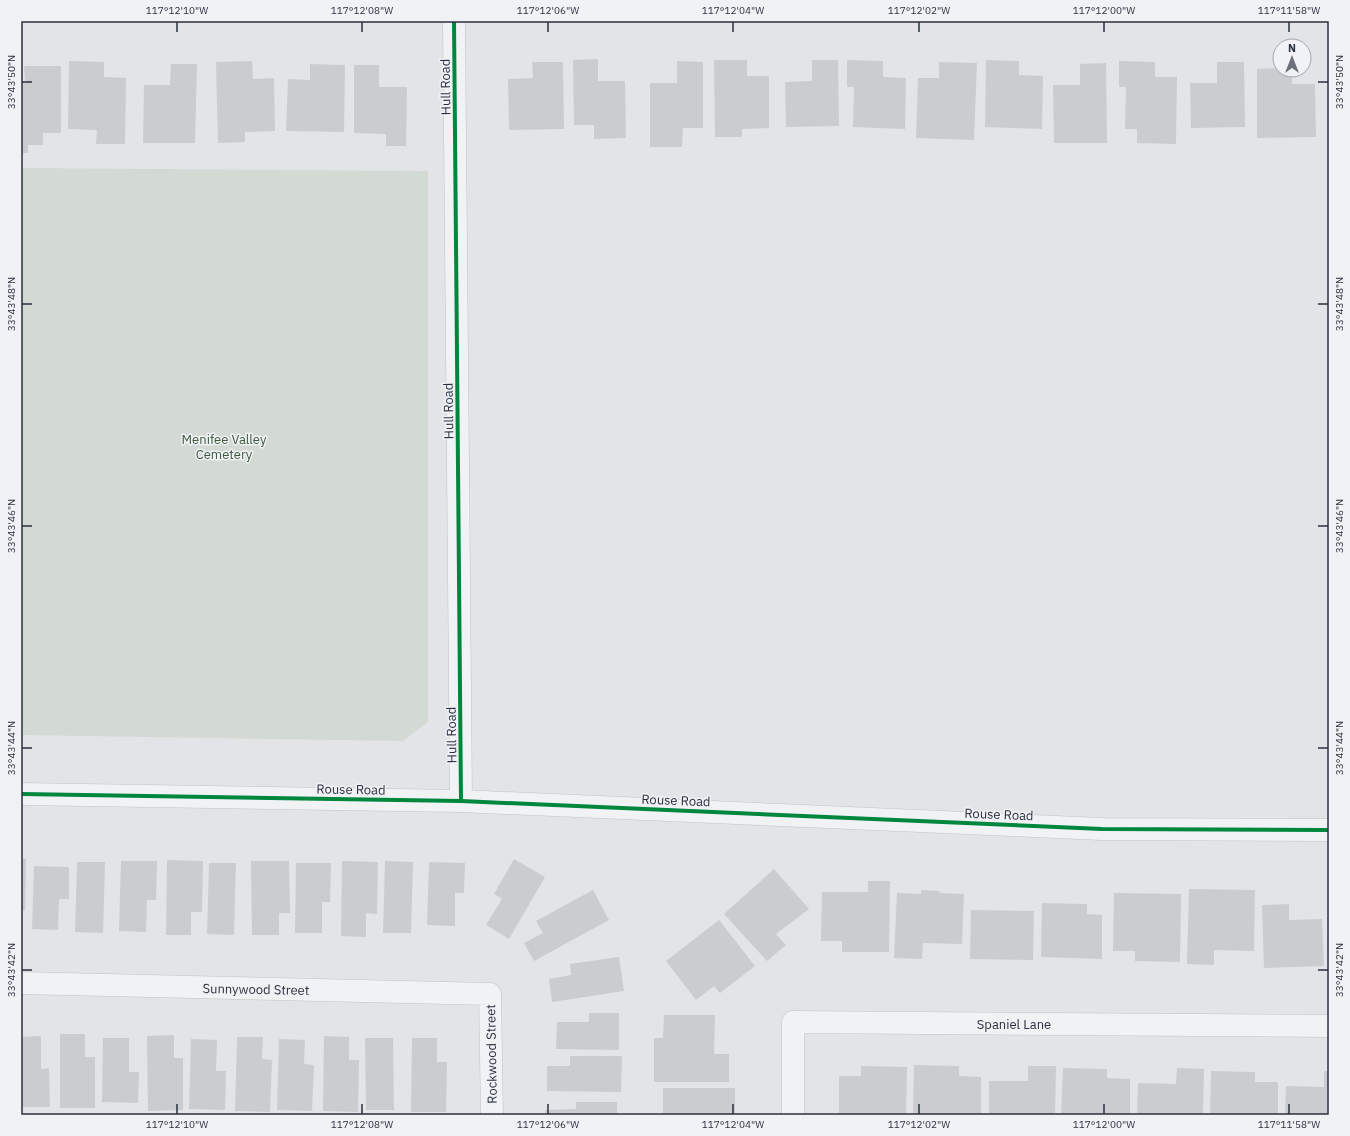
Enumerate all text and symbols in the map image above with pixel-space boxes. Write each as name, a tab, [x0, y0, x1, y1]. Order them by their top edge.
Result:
text: 117°12'10"W	[146, 4, 208, 17]
text: 117°12'08"W	[331, 4, 393, 17]
text: 117°12'06"W	[517, 4, 579, 17]
text: 117°12'04"W	[702, 4, 764, 17]
text: 117°12'02"W	[888, 4, 950, 17]
text: 117°12'00"W	[1073, 4, 1135, 17]
text: 117°11'58"W	[1258, 4, 1320, 17]
north arrow	[1272, 38, 1312, 78]
text: N	[1288, 41, 1296, 55]
text: 33°43'50"N	[5, 55, 18, 109]
text: 33°43'50"N	[1333, 55, 1346, 109]
street label: Hull Road	[437, 59, 454, 115]
text: 33°43'48"N	[5, 277, 18, 331]
text: 33°43'48"N	[1333, 277, 1346, 331]
street label: Hull Road	[440, 383, 457, 439]
park label: Menifee Valley Cemetery	[182, 431, 267, 463]
text: 33°43'46"N	[5, 499, 18, 553]
text: 33°43'46"N	[1333, 499, 1346, 553]
street label: Hull Road	[443, 707, 460, 763]
text: 33°43'44"N	[5, 721, 18, 775]
text: 33°43'44"N	[1333, 721, 1346, 775]
street label: Rouse Road	[316, 780, 386, 799]
street label: Rouse Road	[641, 791, 711, 810]
street label: Rouse Road	[964, 805, 1034, 824]
text: 33°43'42"N	[5, 943, 18, 997]
text: 33°43'42"N	[1333, 943, 1346, 997]
street label: Sunnywood Street	[202, 980, 310, 999]
street label: Rockwood Street	[482, 1004, 501, 1104]
street label: Spaniel Lane	[977, 1016, 1051, 1033]
text: 117°12'10"W	[146, 1118, 208, 1131]
text: 117°12'08"W	[331, 1118, 393, 1131]
text: 117°12'06"W	[517, 1118, 579, 1131]
text: 117°12'04"W	[702, 1118, 764, 1131]
text: 117°12'02"W	[888, 1118, 950, 1131]
text: 117°12'00"W	[1073, 1118, 1135, 1131]
text: 117°11'58"W	[1258, 1118, 1320, 1131]

